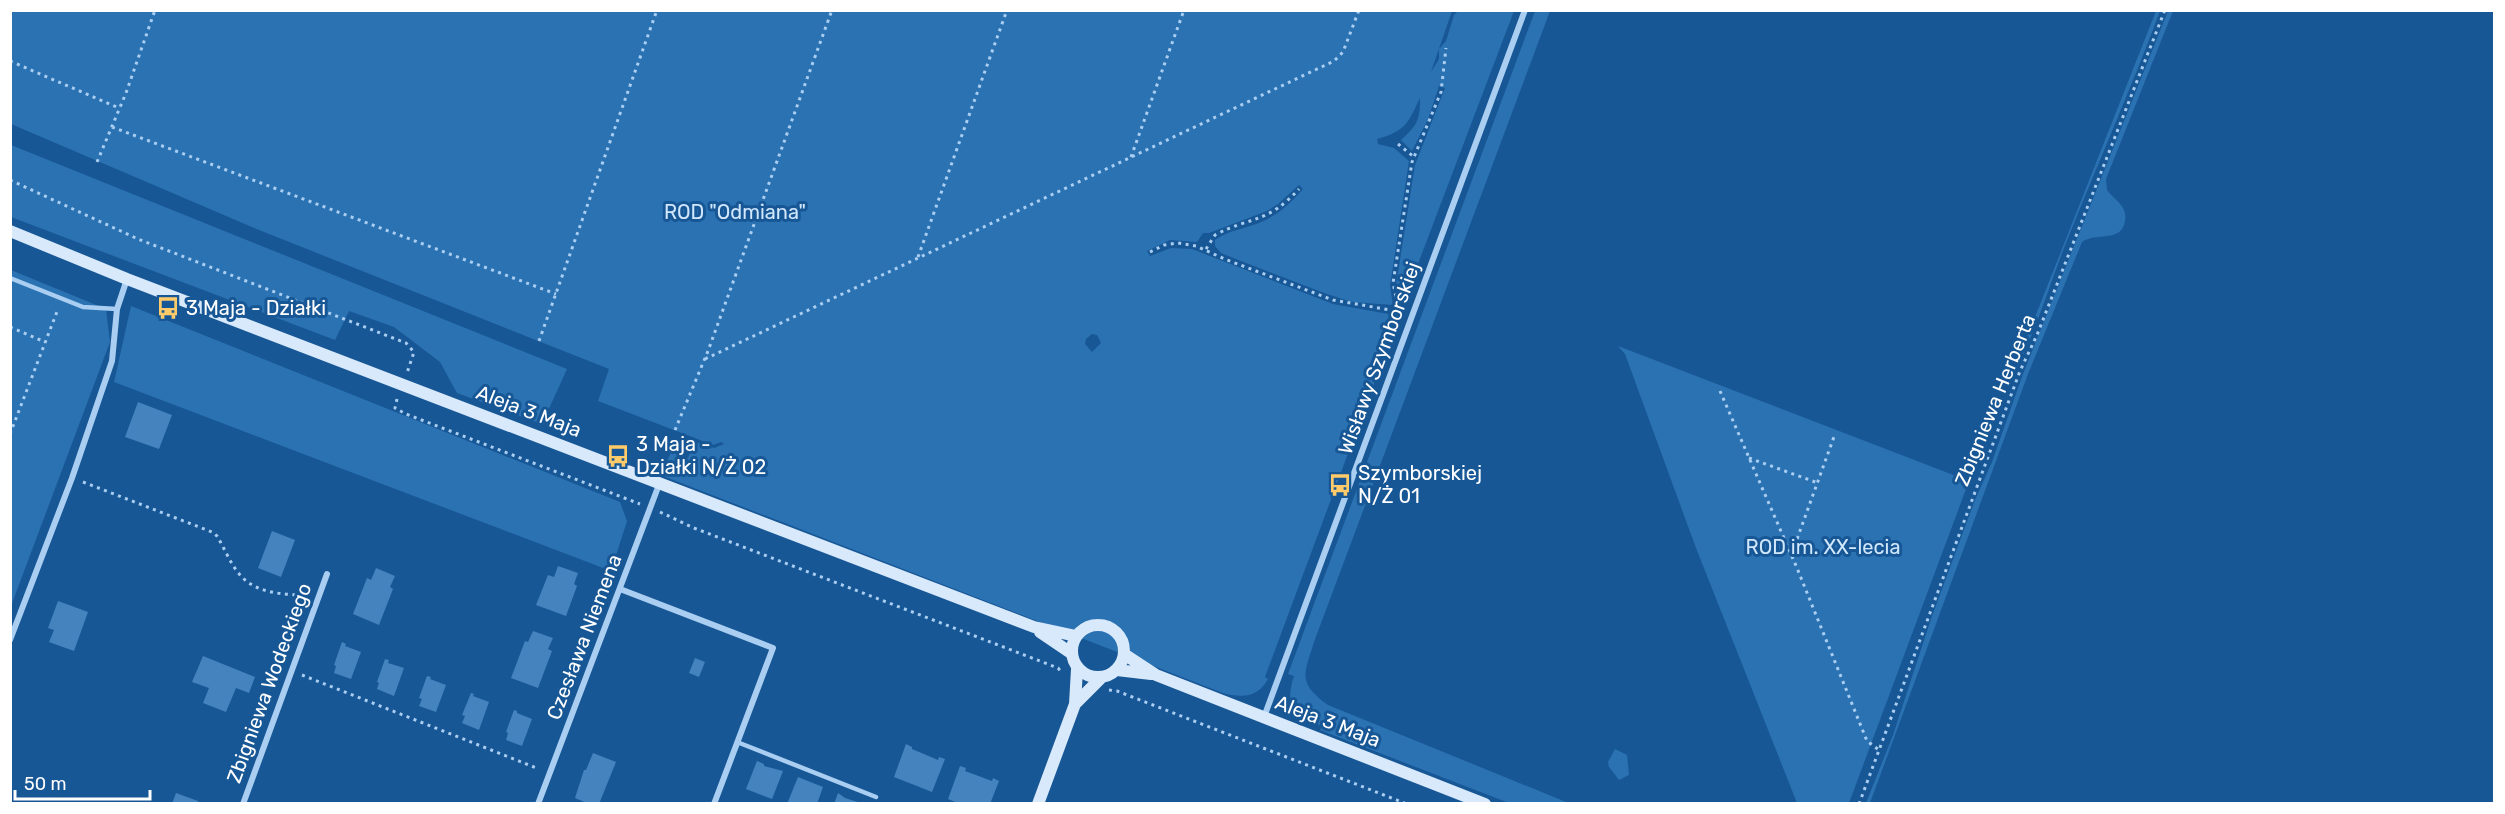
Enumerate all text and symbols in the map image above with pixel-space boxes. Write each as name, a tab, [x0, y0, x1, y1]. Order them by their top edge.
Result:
park label: ROD "Odmiana"	[664, 200, 806, 224]
street label: Wisławy Szymborskiej	[1333, 258, 1425, 458]
bus stop icon: 3 Maja - Działki	[155, 295, 181, 321]
place label: 3 Maja - Działki	[186, 296, 326, 320]
street label: Zbigniewa Herberta	[1950, 311, 2040, 489]
street label: Aleja 3 Maja	[473, 380, 585, 442]
place label: 3 Maja - Działki N/Ż 02	[636, 432, 766, 479]
bus stop icon: 3 Maja - Działki N/Ż 02	[605, 443, 631, 469]
place label: Szymborskiej N/Ż 01	[1358, 461, 1482, 508]
bus stop icon: Szymborskiej N/Ż 01	[1327, 472, 1353, 498]
park label: ROD im. XX-lecia	[1746, 535, 1900, 559]
street label: Czesława Niemena	[541, 551, 627, 723]
street label: Zbigniewa Wodeckiego	[222, 580, 316, 786]
street label: Aleja 3 Maja	[1272, 690, 1384, 752]
scale bar	[15, 763, 150, 801]
text: 50 m	[24, 773, 67, 795]

